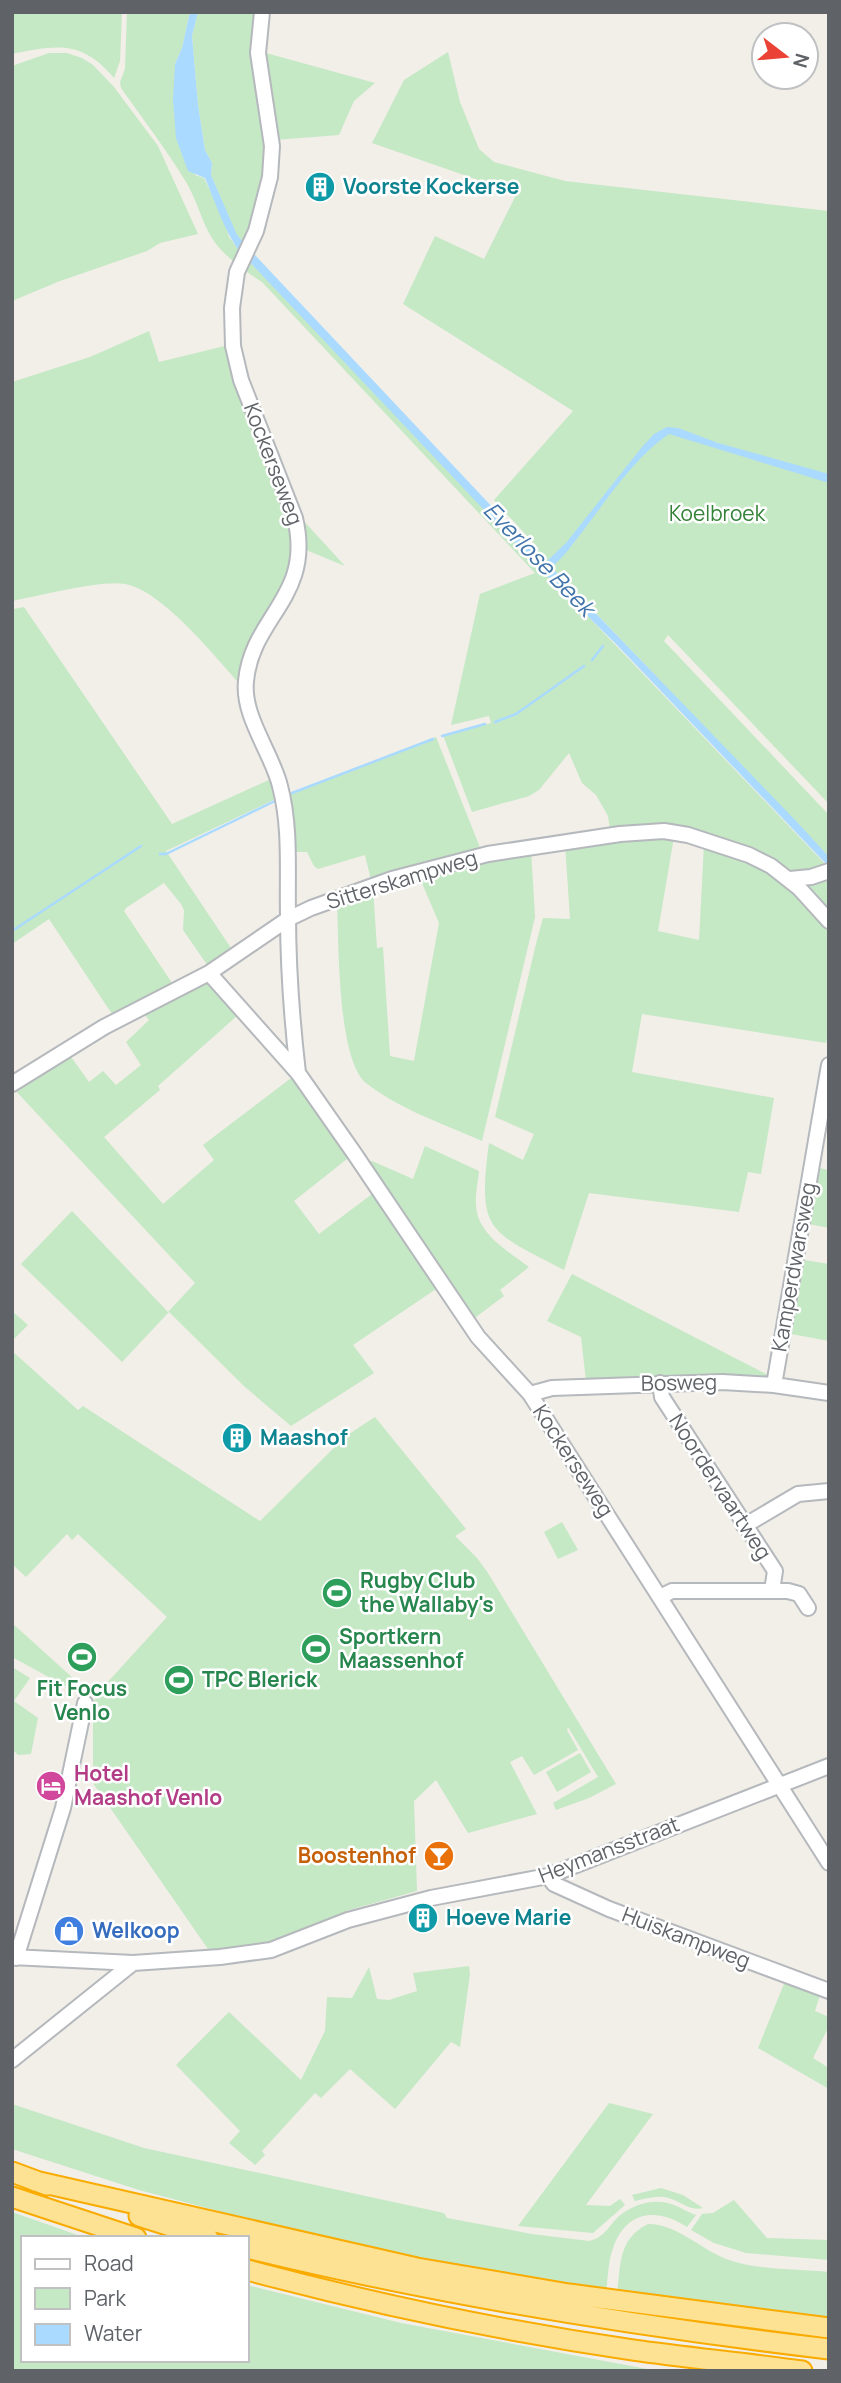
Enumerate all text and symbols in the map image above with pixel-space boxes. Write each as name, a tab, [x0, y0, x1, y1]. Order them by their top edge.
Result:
north arrow	[750, 21, 820, 91]
text: N	[787, 51, 816, 71]
building icon: Voorste Kockerse	[303, 170, 337, 204]
place label: Voorste Kockerse	[343, 172, 519, 200]
street label: Kockerseweg	[238, 399, 310, 529]
water label: Everlose Beek	[477, 494, 605, 625]
park label: Koelbroek	[669, 499, 766, 527]
street label: Sitterskampweg	[323, 843, 480, 915]
street label: Kamperdwarsweg	[764, 1180, 822, 1354]
street label: Bosweg	[641, 1367, 717, 1397]
street label: Kockerseweg	[527, 1399, 621, 1522]
street label: Noordervaartweg	[663, 1408, 778, 1565]
building icon: Maashof	[220, 1421, 254, 1455]
place label: Maashof	[260, 1423, 348, 1451]
place label: Rugby Club the Wallaby's	[360, 1566, 494, 1618]
sports icon: Rugby Club the Wallaby's	[320, 1576, 354, 1610]
place label: Sportkern Maassenhof	[339, 1622, 463, 1674]
sports icon: Sportkern Maassenhof	[299, 1632, 333, 1666]
sports icon: Fit Focus Venlo	[65, 1640, 99, 1674]
sports icon: TPC Blerick	[162, 1663, 196, 1697]
place label: TPC Blerick	[202, 1665, 318, 1693]
place label: Fit Focus Venlo	[37, 1674, 127, 1726]
place label: Hotel Maashof Venlo	[74, 1759, 222, 1811]
hotel icon: Hotel Maashof Venlo	[34, 1769, 68, 1803]
street label: Heymansstraat	[534, 1809, 683, 1889]
bar icon: Boostenhof	[422, 1839, 456, 1873]
place label: Boostenhof	[298, 1841, 416, 1869]
street label: Huiskampweg	[618, 1900, 754, 1974]
building icon: Hoeve Marie	[406, 1901, 440, 1935]
place label: Hoeve Marie	[446, 1903, 571, 1931]
shop icon: Welkoop	[52, 1914, 86, 1948]
place label: Welkoop	[92, 1916, 180, 1944]
legend	[21, 2236, 248, 2362]
text: Road	[84, 2249, 134, 2277]
text: Park	[84, 2284, 126, 2312]
text: Water	[84, 2319, 143, 2347]

